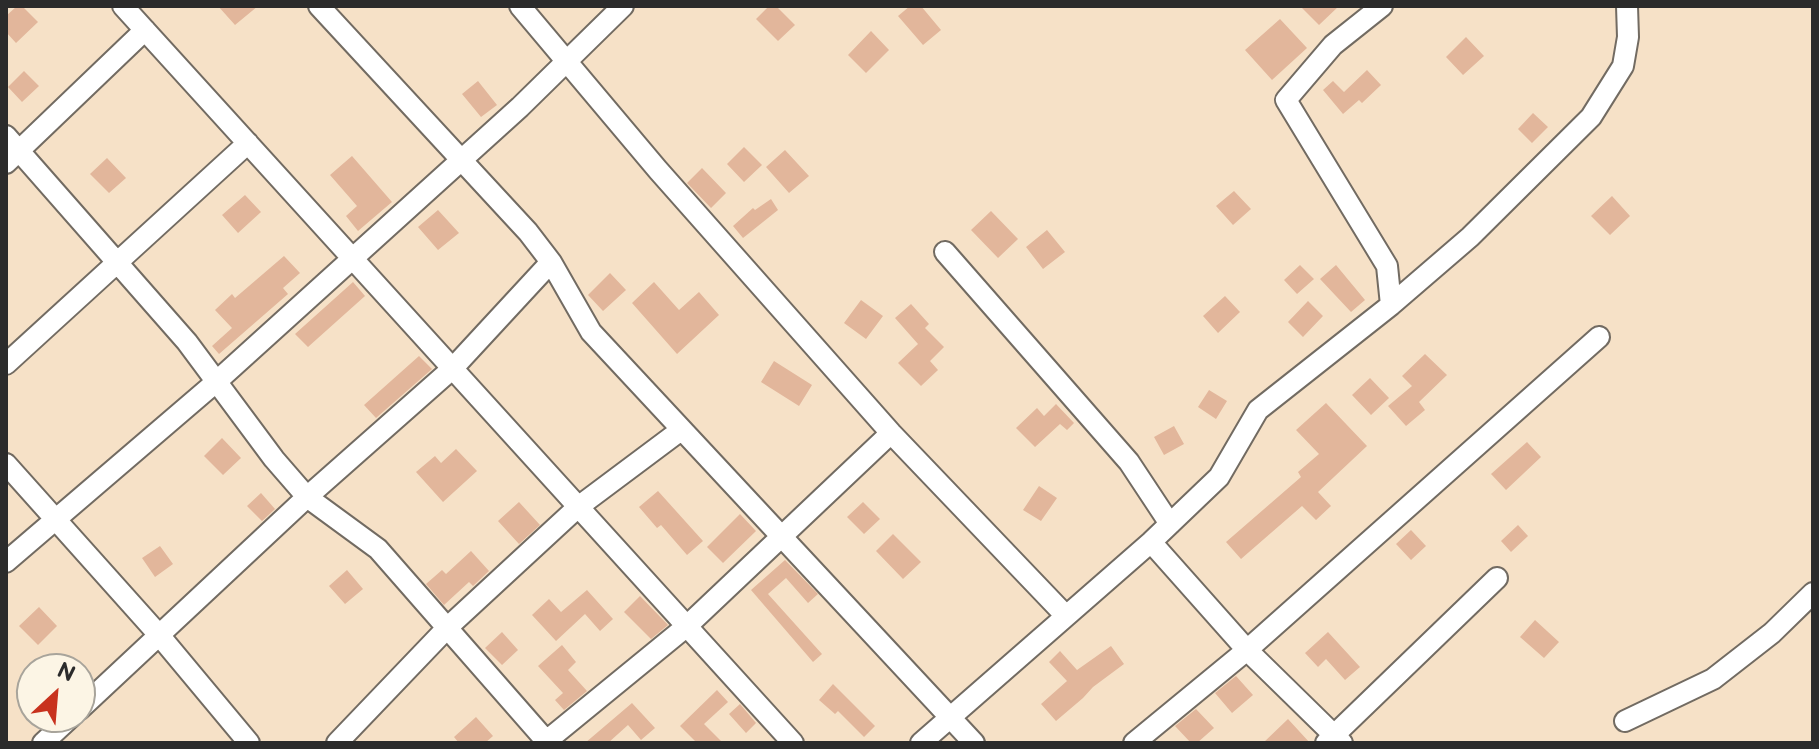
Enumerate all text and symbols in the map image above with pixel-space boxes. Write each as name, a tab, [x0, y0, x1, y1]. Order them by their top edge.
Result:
north arrow	[16, 653, 96, 733]
text: N	[53, 657, 79, 689]

